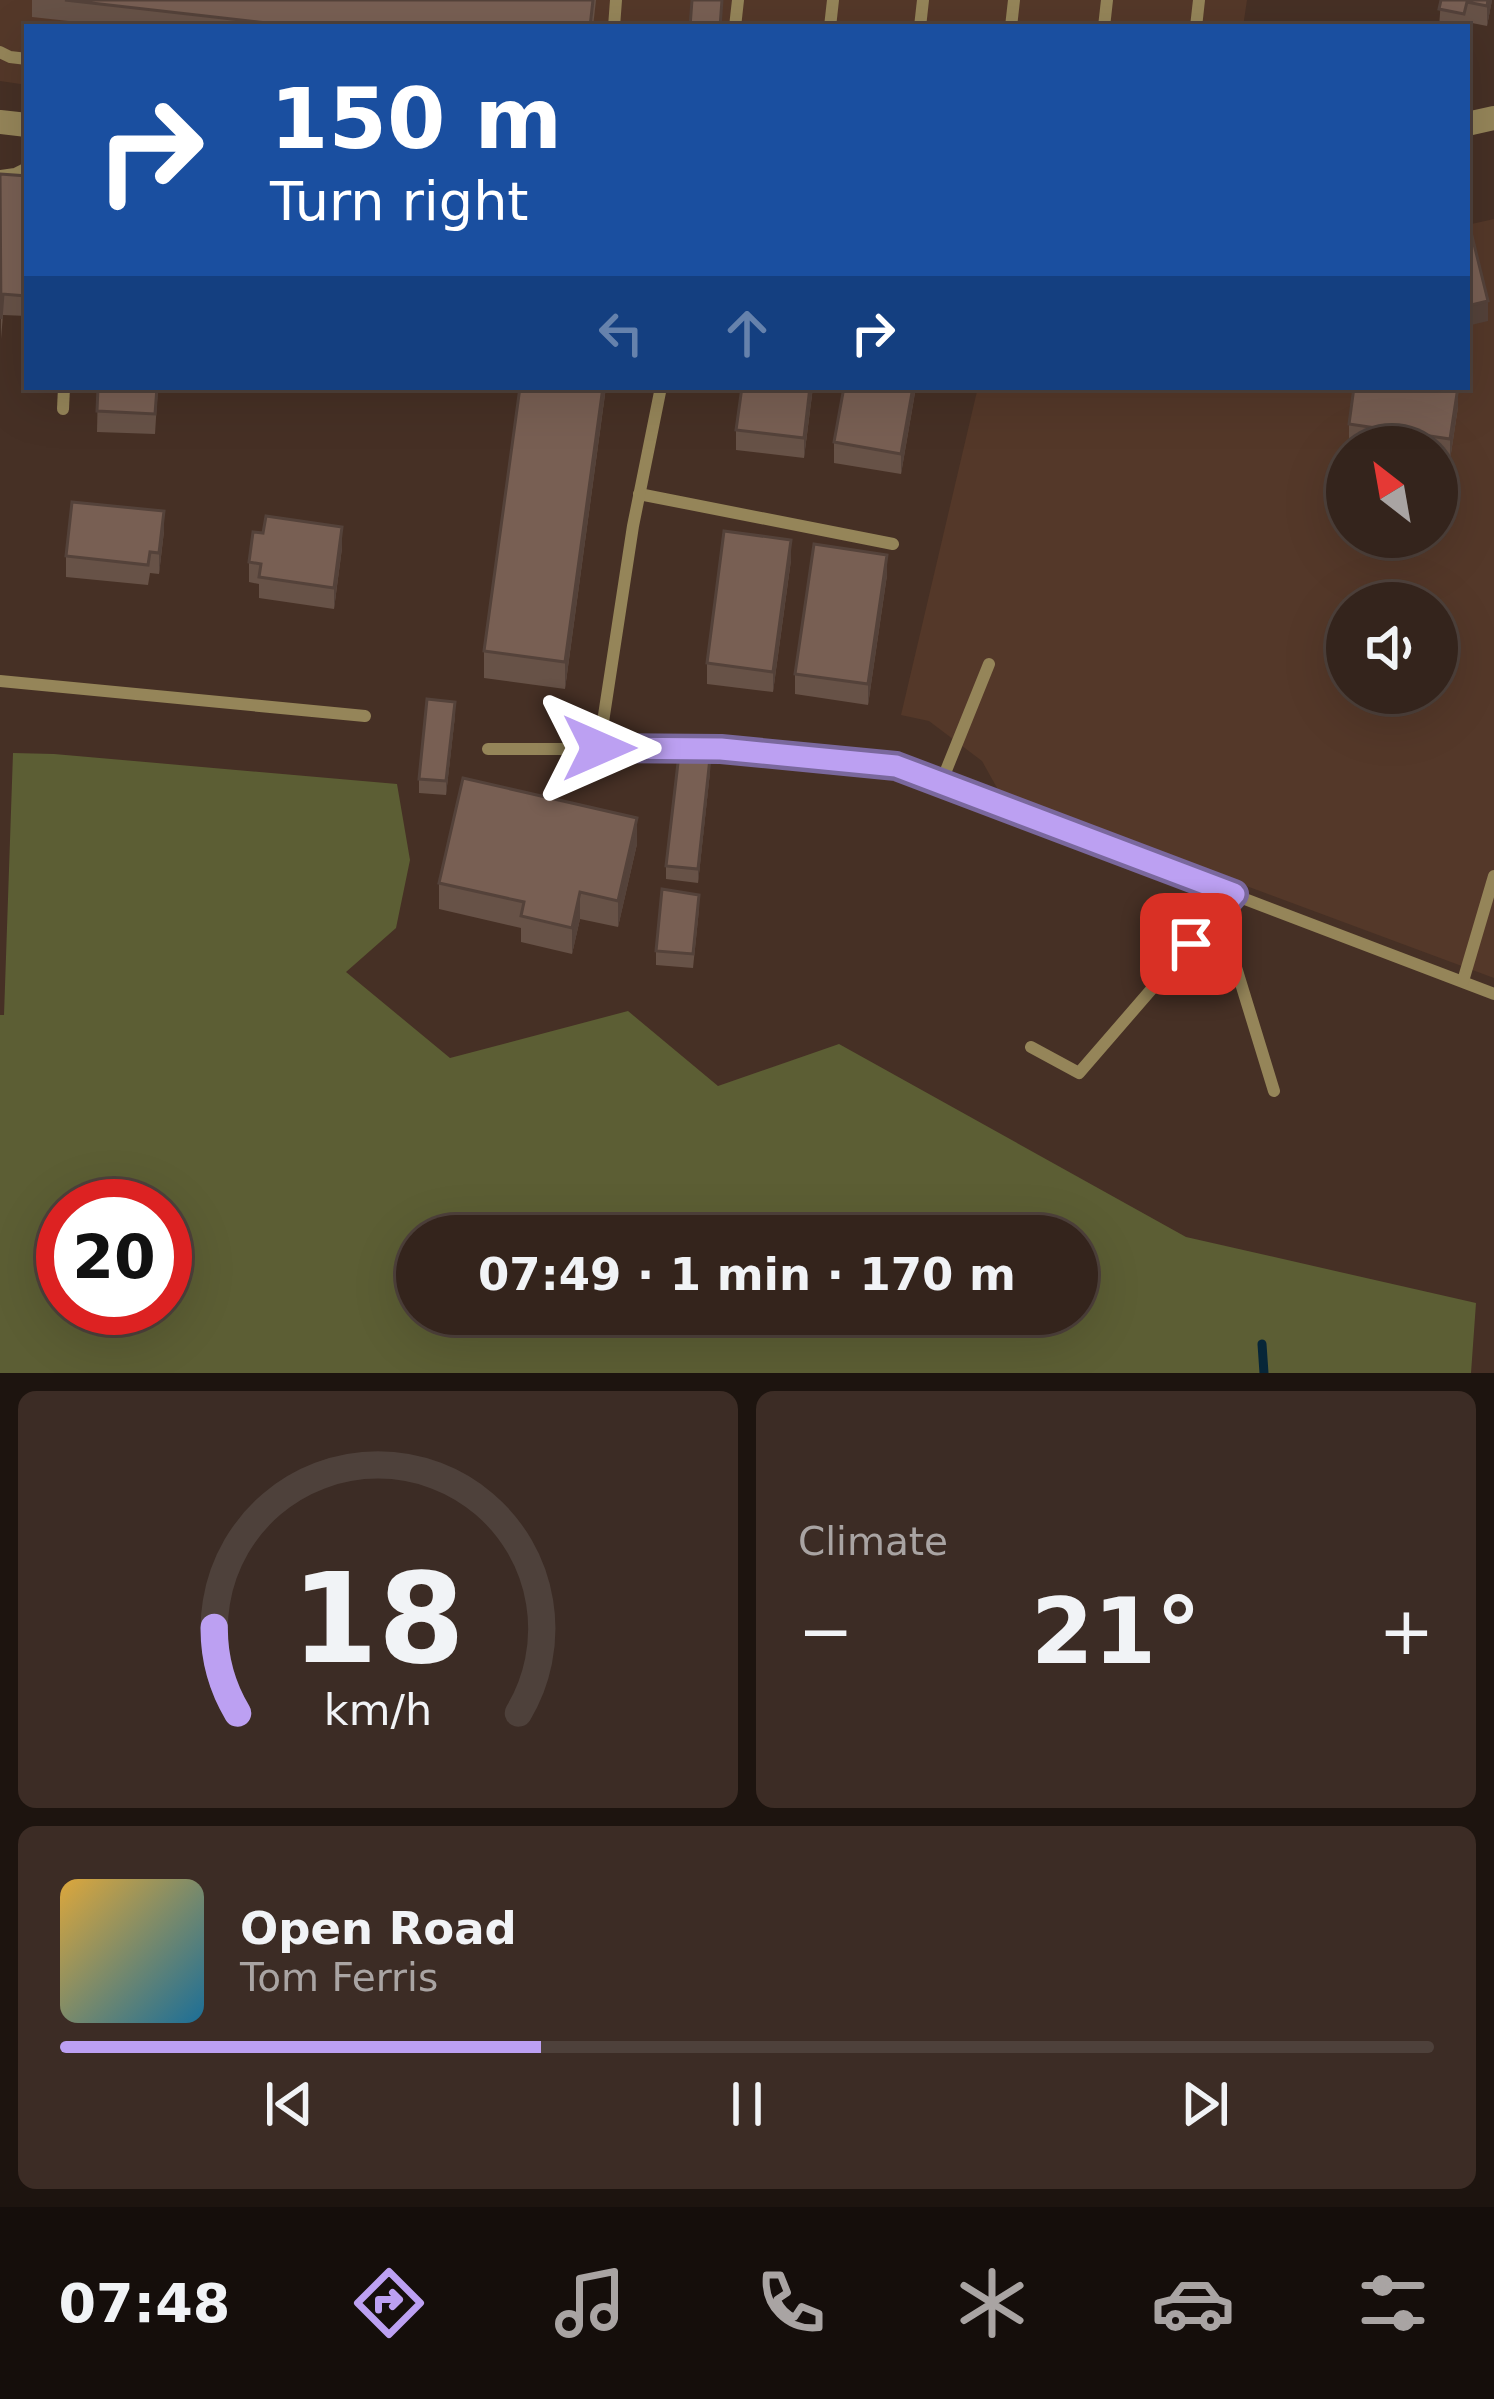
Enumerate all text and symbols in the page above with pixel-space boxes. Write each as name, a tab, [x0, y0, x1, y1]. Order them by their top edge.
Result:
text: 150 m	[270, 70, 562, 168]
icon: right	[72, 72, 228, 228]
text: Turn right	[270, 170, 529, 233]
icon: left	[588, 300, 654, 366]
icon: ahead	[714, 300, 780, 366]
icon: right	[840, 300, 906, 366]
north arrow	[1326, 426, 1458, 558]
map controls	[1326, 426, 1458, 714]
button: sound	[1326, 582, 1458, 714]
position arrow	[536, 685, 662, 811]
pin	[1140, 893, 1242, 995]
icon: arrive	[1158, 911, 1224, 977]
speed limit sign: 20	[36, 1179, 192, 1335]
text: 07:49 · 1 min · 170 m	[478, 1248, 1016, 1301]
text: Climate	[798, 1519, 948, 1564]
text: 18	[291, 1546, 465, 1691]
text: 21°	[1031, 1579, 1201, 1684]
text: −	[798, 1593, 853, 1670]
text: +	[1379, 1593, 1434, 1670]
text: km/h	[324, 1684, 432, 1734]
text: Open Road	[240, 1902, 517, 1955]
text: Tom Ferris	[240, 1955, 438, 2000]
icon: previous	[256, 2071, 322, 2137]
icon: pause	[714, 2071, 780, 2137]
icon: next	[1172, 2071, 1238, 2137]
icon: directions	[347, 2261, 431, 2345]
icon: music	[548, 2261, 632, 2345]
icon: phone	[749, 2261, 833, 2345]
icon: climate	[950, 2261, 1034, 2345]
icon: car	[1151, 2261, 1235, 2345]
icon: filters	[1351, 2261, 1435, 2345]
text: 07:48	[58, 2272, 230, 2335]

